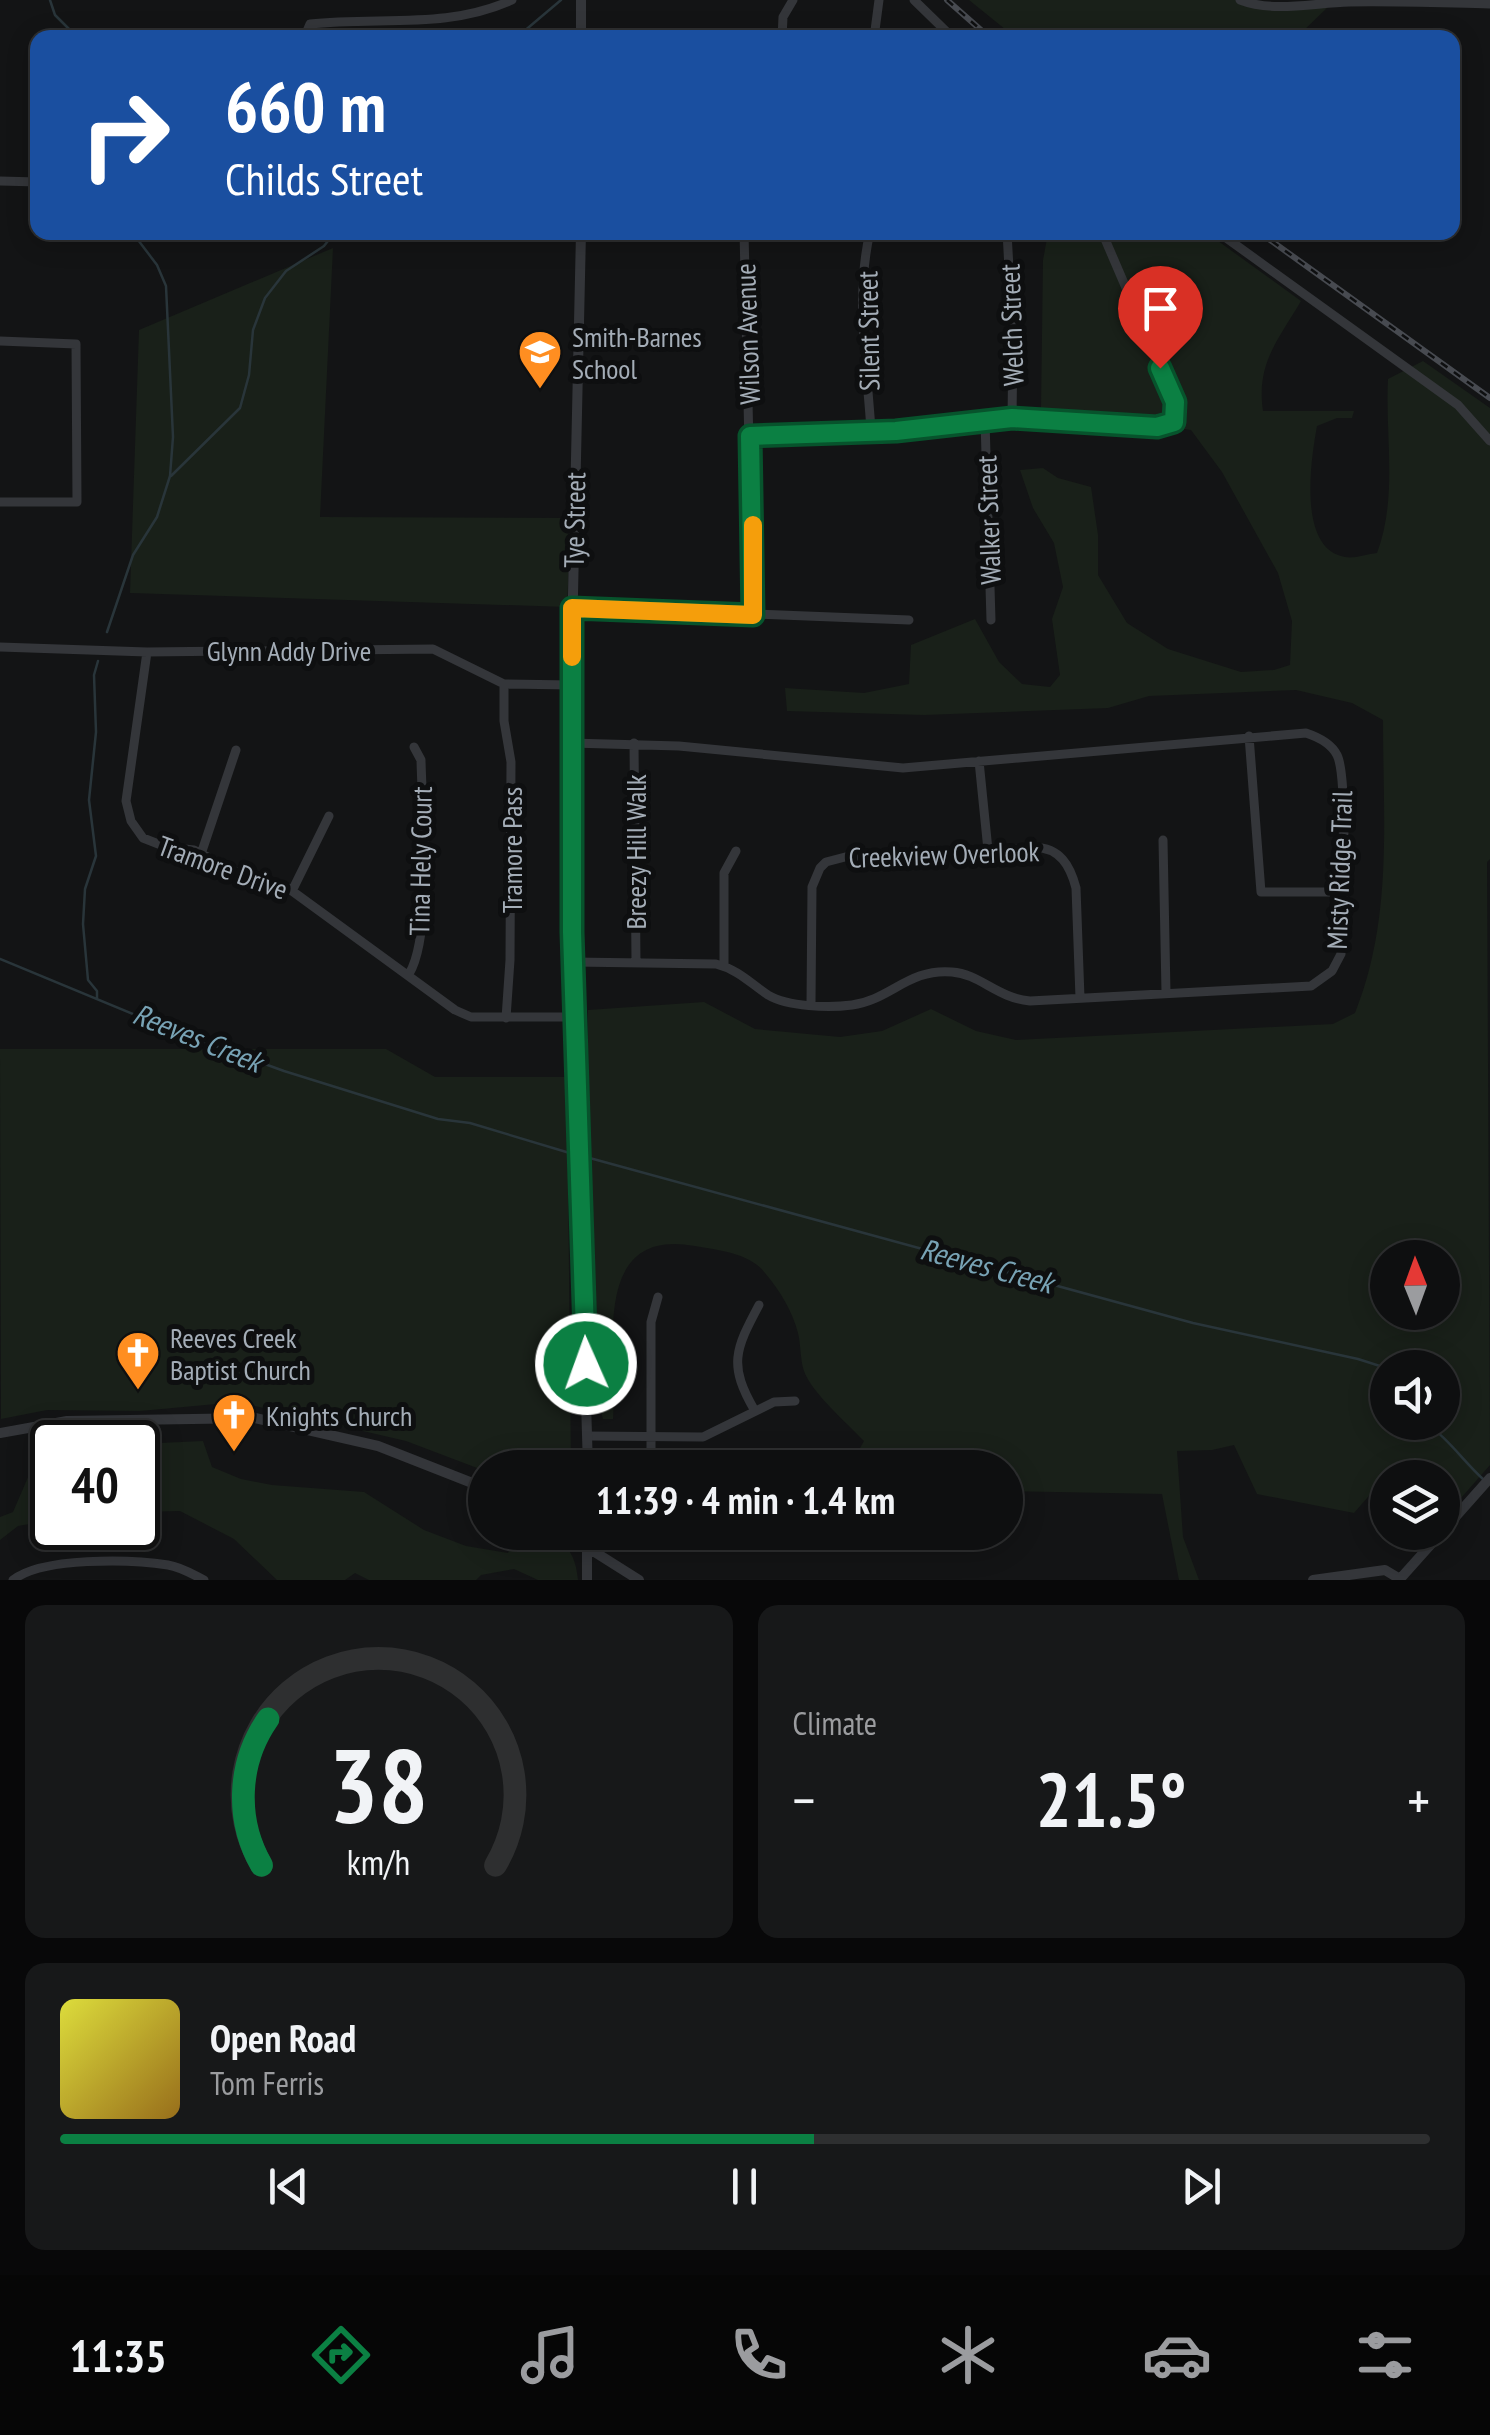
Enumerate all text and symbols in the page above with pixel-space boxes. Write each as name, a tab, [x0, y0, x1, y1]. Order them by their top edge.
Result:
text: 660 m	[225, 61, 386, 151]
icon: right	[60, 70, 190, 200]
text: Childs Street	[225, 149, 423, 207]
street label: Wilson Avenue	[726, 263, 768, 405]
street label: Welch Street	[990, 263, 1032, 387]
pin	[1118, 266, 1203, 369]
street label: Silent Street	[848, 270, 888, 391]
icon: arrive	[1133, 281, 1188, 336]
place label: Smith-Barnes School	[572, 318, 702, 387]
school or university icon: Smith-Barnes School	[517, 329, 563, 390]
street label: Walker Street	[967, 454, 1009, 585]
street label: Tye Street	[555, 472, 593, 568]
street label: Glynn Addy Drive	[207, 632, 371, 669]
street label: Breezy Hill Walk	[617, 774, 654, 930]
street label: Tina Hely Court	[400, 786, 440, 936]
street label: Tramore Pass	[493, 787, 530, 913]
street label: Misty Ridge Trail	[1318, 790, 1360, 950]
street label: Tramore Drive	[153, 826, 293, 908]
street label: Creekview Overlook	[848, 832, 1040, 876]
water label: Reeves Creek	[128, 994, 271, 1082]
water label: Reeves Creek	[916, 1229, 1061, 1302]
north arrow	[1370, 1240, 1460, 1330]
map controls	[1370, 1240, 1460, 1550]
position arrow	[534, 1312, 638, 1416]
place label: Reeves Creek Baptist Church	[170, 1319, 311, 1388]
church icon: Reeves Creek Baptist Church	[115, 1330, 161, 1391]
button: sound	[1370, 1350, 1460, 1440]
church icon: Knights Church	[211, 1392, 257, 1453]
place label: Knights Church	[266, 1397, 412, 1434]
speed limit sign: 40	[30, 1420, 160, 1550]
button: layers	[1370, 1460, 1460, 1550]
text: 11:39 · 4 min · 1.4 km	[596, 1475, 895, 1524]
text: Climate	[793, 1702, 877, 1744]
text: 38	[329, 1717, 428, 1852]
text: 21.5°	[1036, 1751, 1187, 1848]
text: −	[793, 1764, 815, 1835]
text: +	[1407, 1764, 1430, 1835]
text: km/h	[347, 1839, 410, 1885]
text: Open Road	[210, 2013, 356, 2062]
text: Tom Ferris	[210, 2062, 324, 2104]
icon: previous	[261, 2159, 316, 2214]
icon: pause	[717, 2159, 772, 2214]
icon: next	[1174, 2159, 1229, 2214]
icon: directions	[306, 2320, 376, 2390]
icon: music	[515, 2320, 585, 2390]
icon: phone	[724, 2320, 794, 2390]
icon: climate	[933, 2320, 1003, 2390]
icon: car	[1142, 2320, 1212, 2390]
icon: filters	[1350, 2320, 1420, 2390]
text: 11:35	[69, 2326, 167, 2384]

